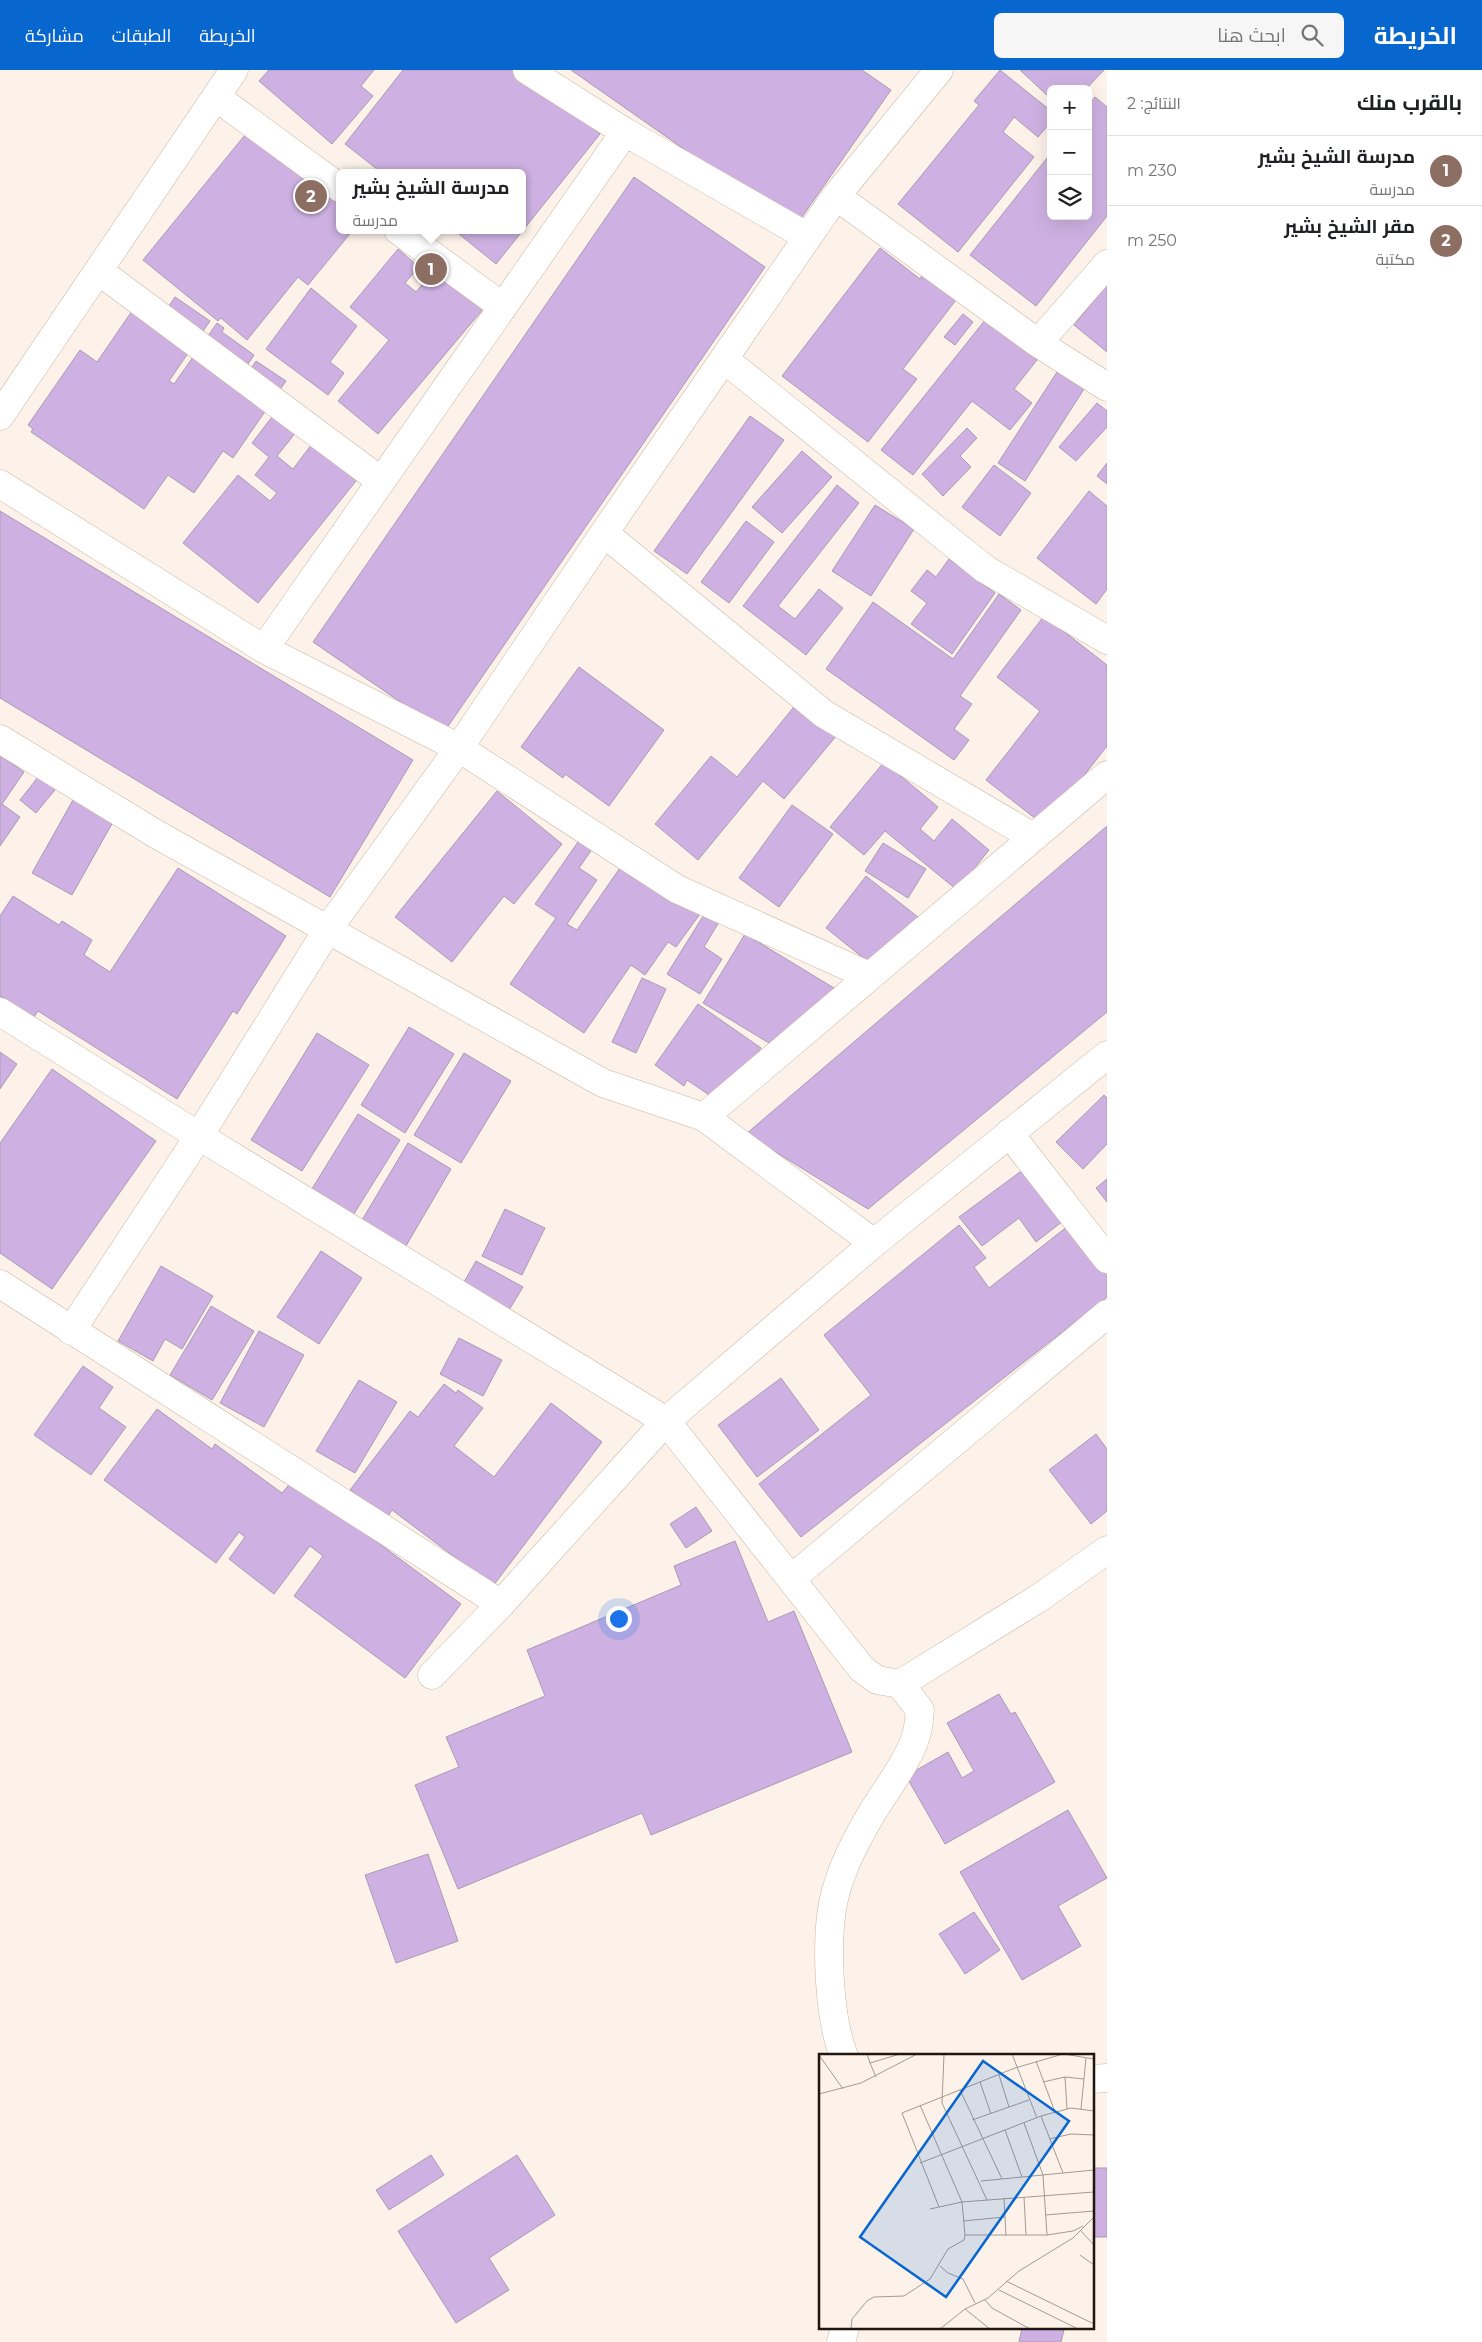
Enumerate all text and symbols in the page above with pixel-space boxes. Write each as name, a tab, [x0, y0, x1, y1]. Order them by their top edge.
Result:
search box	[994, 13, 1344, 58]
icon: search	[1298, 21, 1326, 49]
text: الخريطة	[1374, 21, 1457, 50]
text: ابحث هنا	[1217, 24, 1286, 47]
text: مشاركة	[25, 25, 84, 47]
text: الطبقات	[112, 25, 171, 47]
text: الخريطة	[199, 25, 256, 47]
map controls	[1047, 85, 1092, 220]
button: +	[1047, 85, 1092, 130]
text: بالقرب منك	[1357, 90, 1462, 115]
text: النتائج: 2	[1127, 94, 1181, 113]
button: −	[1047, 130, 1092, 175]
text: مدرسة الشيخ بشير	[1258, 145, 1415, 168]
text: 230 m	[1127, 161, 1177, 180]
text: 1	[1443, 161, 1449, 180]
popup	[336, 169, 526, 234]
button: layers	[1047, 175, 1092, 220]
text: مدرسة الشيخ بشير	[353, 176, 509, 199]
pin: 2	[295, 177, 327, 215]
text: مدرسة	[1369, 180, 1415, 199]
text: مدرسة	[353, 211, 398, 230]
text: مقر الشيخ بشير	[1284, 215, 1415, 238]
text: 250 m	[1127, 231, 1177, 250]
text: 2	[1441, 231, 1451, 250]
pin: 1	[415, 250, 447, 288]
text: مكتبة	[1376, 250, 1415, 269]
your location	[606, 1606, 632, 1632]
inset map	[819, 2054, 1094, 2330]

